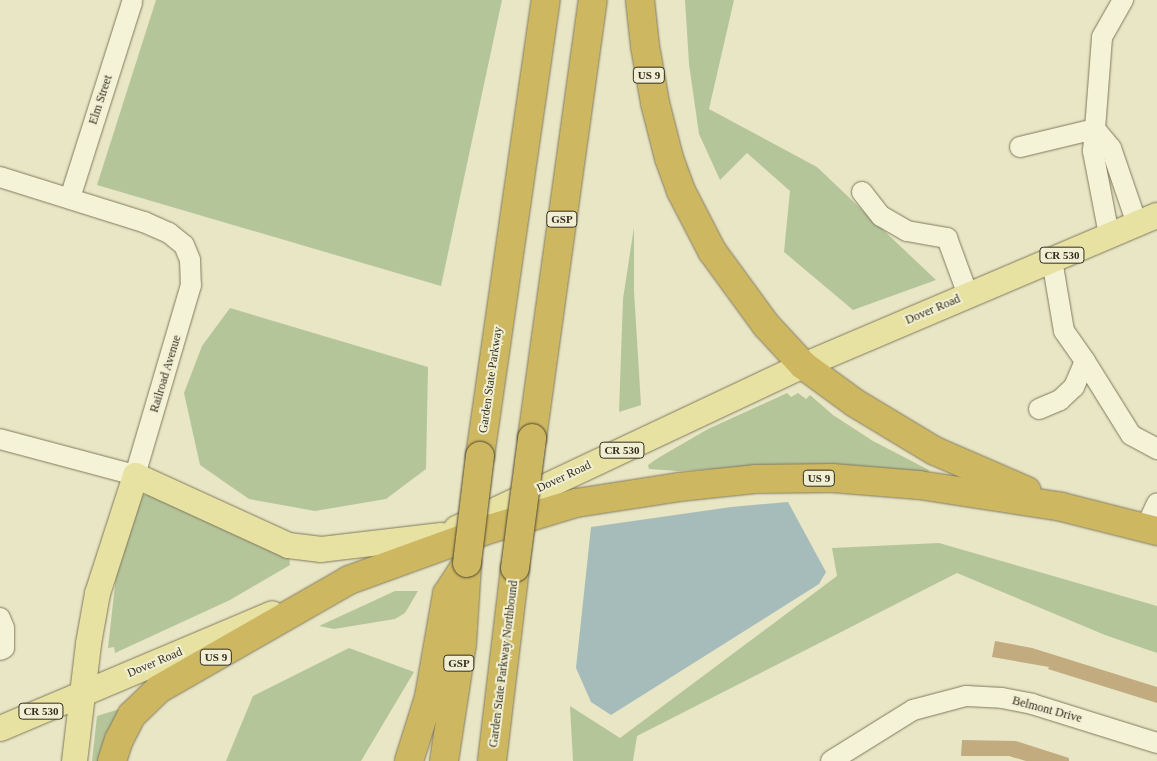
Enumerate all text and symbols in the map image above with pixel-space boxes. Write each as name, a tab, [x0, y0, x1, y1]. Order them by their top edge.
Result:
road number: US 9	[633, 66, 665, 84]
street label: Elm Street	[86, 74, 116, 126]
road number: GSP	[546, 210, 578, 228]
road number: CR 530	[1038, 246, 1086, 264]
street label: Dover Road	[903, 292, 963, 328]
street label: Garden State Parkway	[476, 326, 506, 434]
street label: Railroad Avenue	[147, 333, 185, 415]
road number: CR 530	[598, 442, 646, 458]
street label: Dover Road	[535, 458, 593, 496]
road number: US 9	[803, 469, 835, 486]
street label: Garden State Parkway Northbound	[487, 580, 521, 748]
street label: Dover Road	[125, 645, 185, 681]
road number: US 9	[200, 649, 232, 666]
road number: GSP	[443, 654, 475, 671]
street label: Belmont Drive	[1011, 694, 1083, 726]
road number: CR 530	[17, 702, 65, 719]

